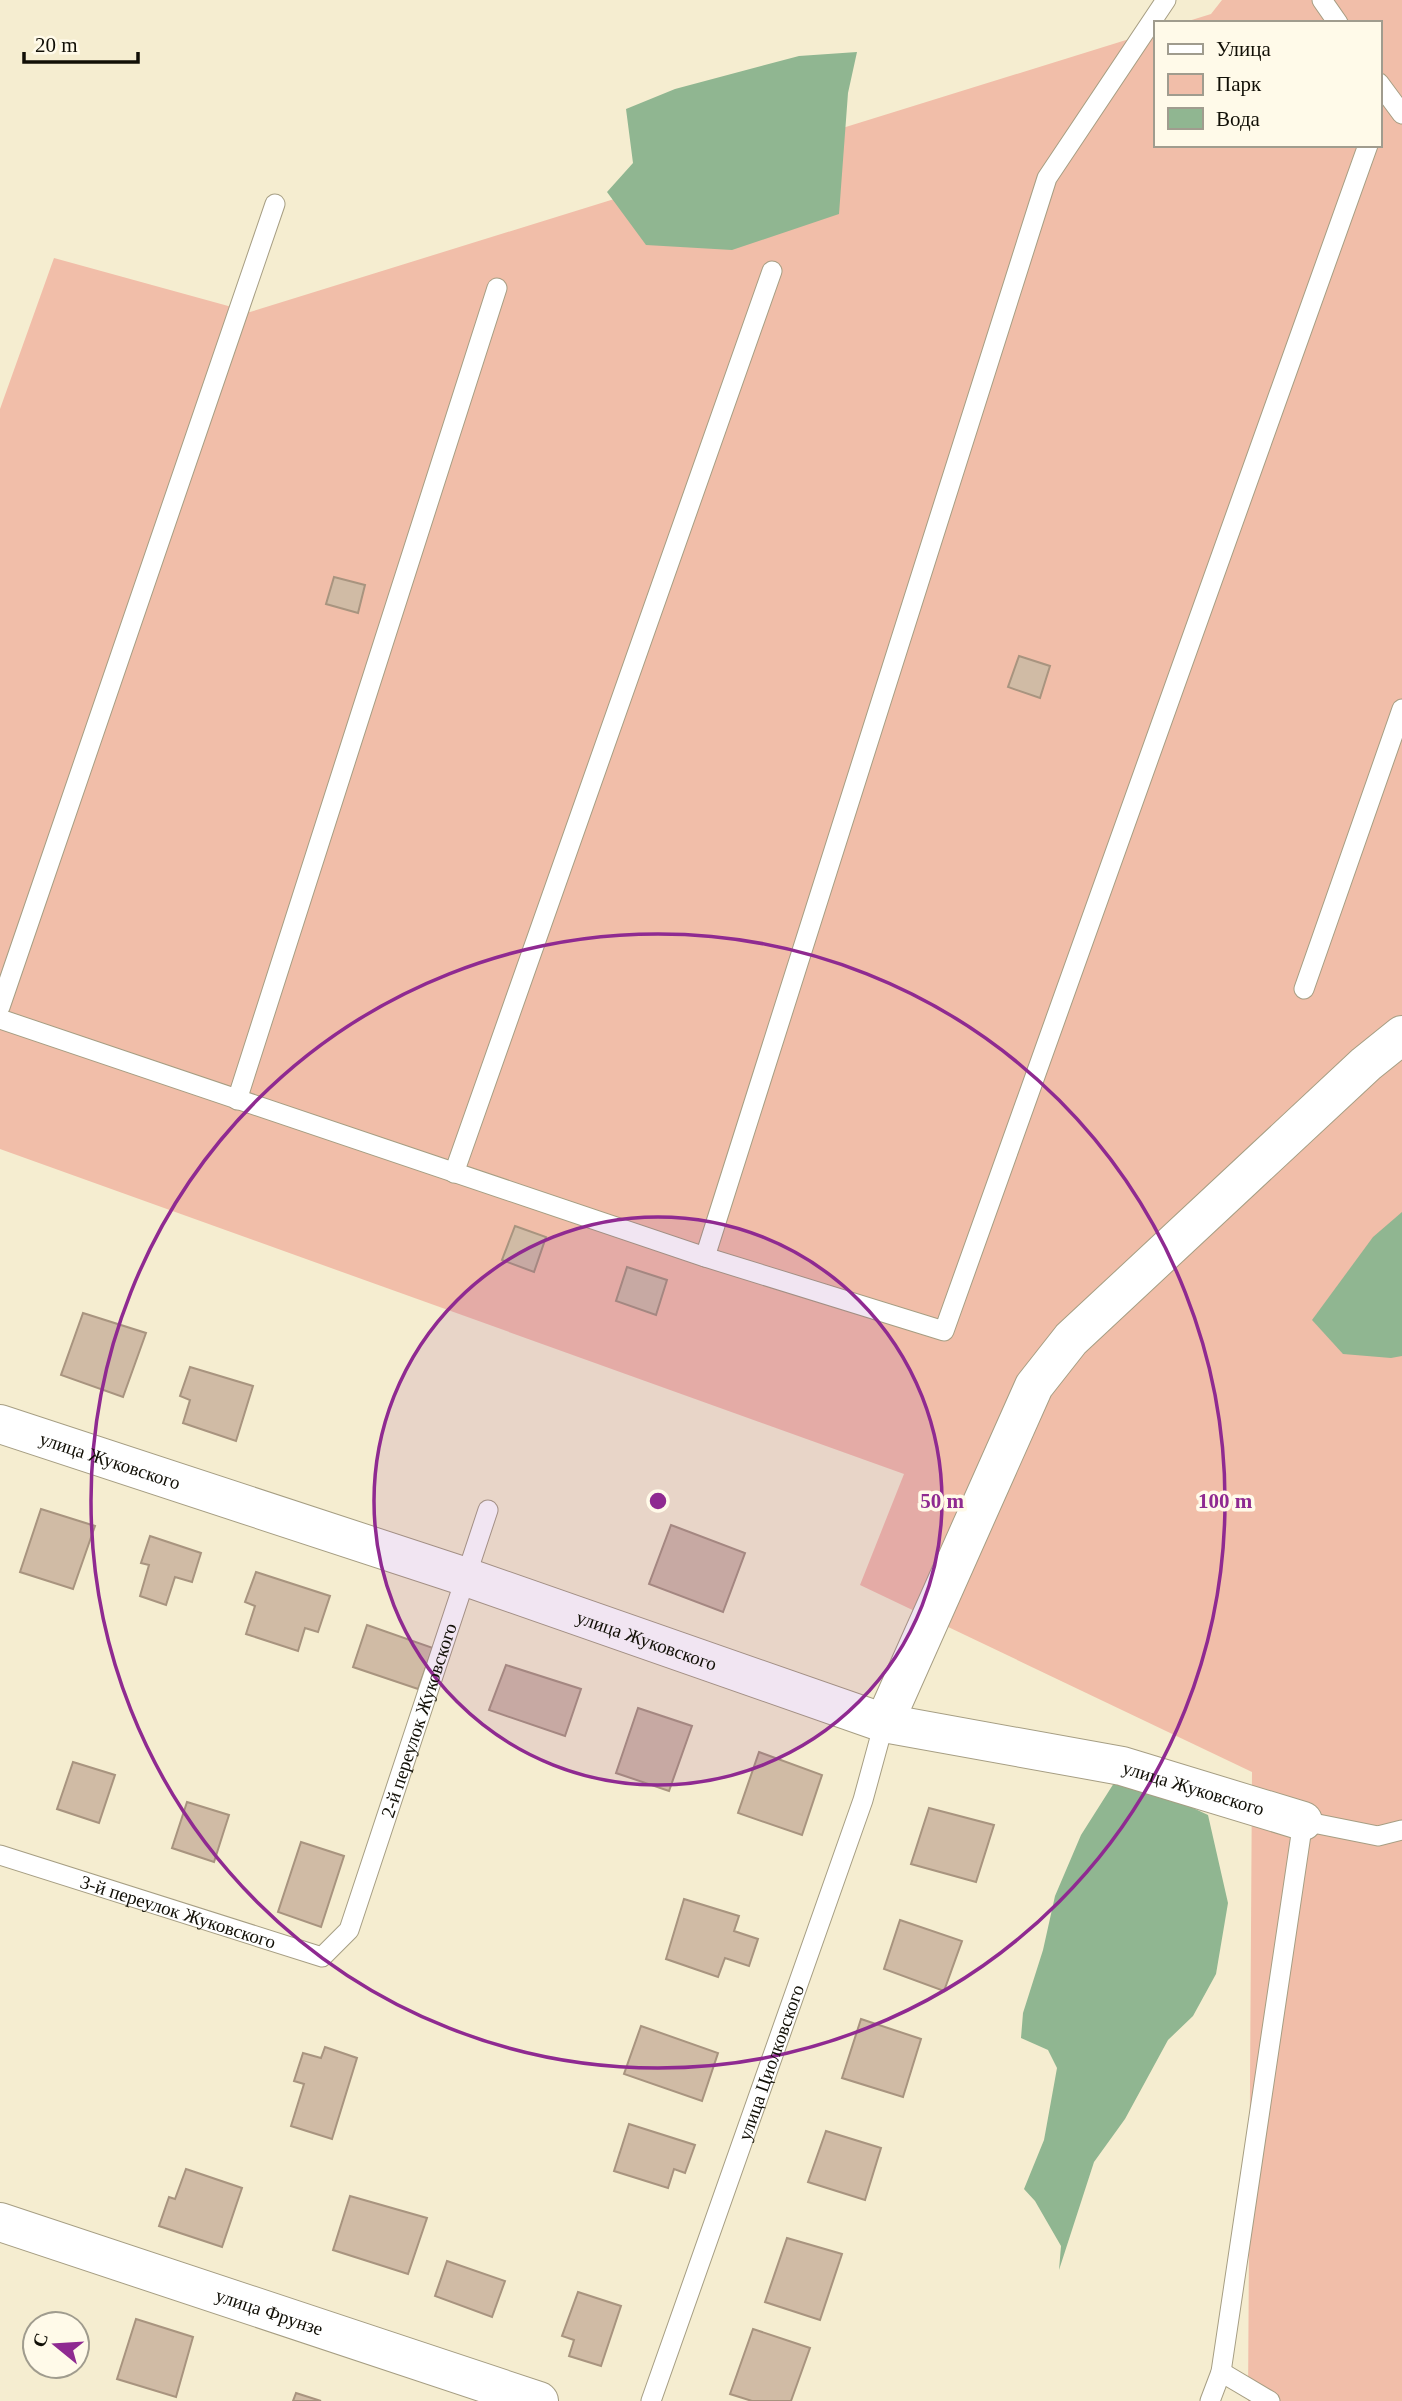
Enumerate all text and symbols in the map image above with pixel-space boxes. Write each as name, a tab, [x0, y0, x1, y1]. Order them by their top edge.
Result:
scale bar	[24, 21, 138, 65]
legend	[1154, 21, 1381, 147]
text: 20 m	[35, 33, 78, 57]
text: Улица	[1216, 37, 1271, 61]
text: Парк	[1216, 72, 1262, 96]
text: Вода	[1216, 107, 1261, 131]
street label: улица Жуковского	[37, 1427, 183, 1493]
centre of rings	[646, 1489, 670, 1513]
text: 50 m	[920, 1489, 964, 1513]
text: 100 m	[1198, 1489, 1253, 1513]
street label: улица Жуковского	[574, 1606, 720, 1674]
street label: 2-й переулок Жуковского	[376, 1620, 460, 1820]
street label: улица Жуковского	[1120, 1756, 1267, 1819]
street label: 3-й переулок Жуковского	[78, 1871, 279, 1952]
street label: улица Циолковского	[733, 1982, 808, 2143]
street label: улица Фрунзе	[213, 2284, 326, 2339]
north arrow	[21, 2310, 91, 2380]
text: С	[28, 2330, 52, 2350]

